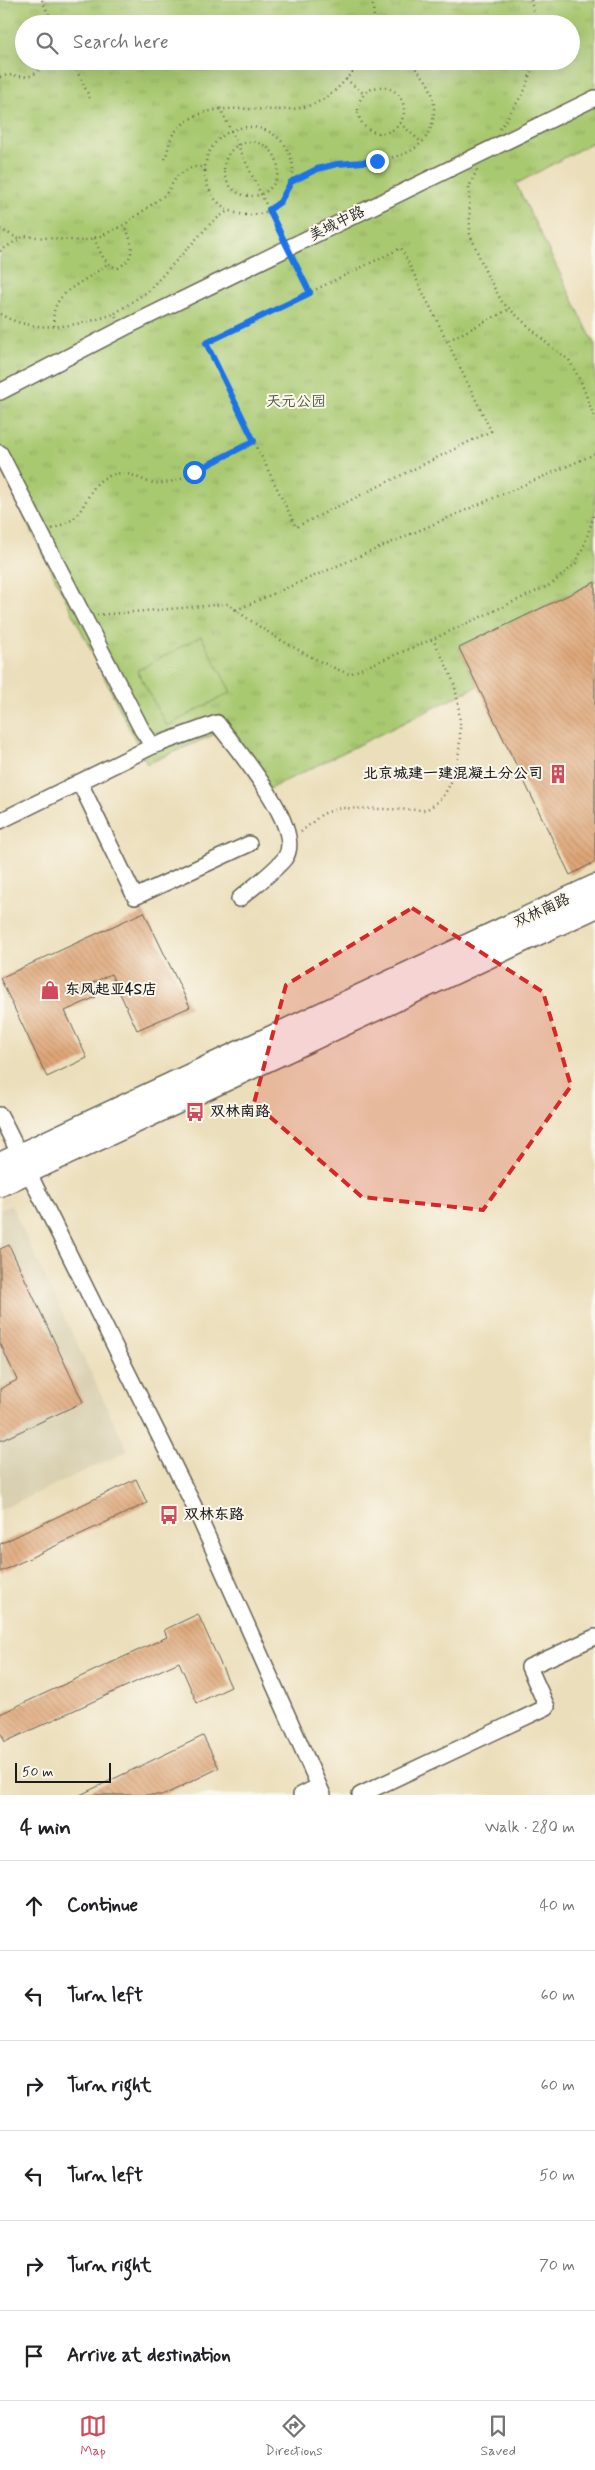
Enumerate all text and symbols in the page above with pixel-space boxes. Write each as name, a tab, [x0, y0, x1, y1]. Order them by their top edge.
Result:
search box	[15, 15, 580, 70]
icon: search	[33, 29, 61, 57]
text: Search here	[73, 30, 169, 55]
route end	[366, 150, 389, 173]
street label: 美域中路	[306, 202, 368, 246]
park label: 天元公园	[266, 392, 326, 412]
route start	[183, 461, 206, 484]
building icon: 北京城建一建混凝土分公司	[547, 763, 569, 785]
place label: 北京城建一建混凝土分公司	[363, 764, 543, 784]
street label: 双林南路	[511, 889, 573, 933]
shop icon: 东风起亚4S店	[39, 979, 61, 1001]
place label: 东风起亚4S店	[65, 980, 157, 1000]
bus stop icon: 双林南路	[184, 1101, 206, 1123]
place label: 双林南路	[210, 1102, 270, 1122]
bus stop icon: 双林东路	[158, 1504, 180, 1526]
place label: 双林东路	[184, 1505, 244, 1525]
scale bar	[15, 1760, 111, 1783]
text: 50 m	[22, 1763, 53, 1781]
text: 4 min	[20, 1814, 71, 1842]
text: Walk · 280 m	[485, 1817, 575, 1838]
icon: ahead	[20, 1892, 48, 1920]
text: Continue	[67, 1893, 138, 1918]
text: 40 m	[539, 1895, 575, 1916]
icon: left	[20, 1982, 48, 2010]
text: Turn left	[67, 1983, 143, 2008]
text: 60 m	[541, 1985, 575, 2006]
icon: right	[20, 2072, 48, 2100]
text: Turn right	[67, 2073, 151, 2098]
text: 60 m	[541, 2075, 575, 2096]
icon: left	[20, 2162, 48, 2190]
text: Turn left	[67, 2163, 143, 2188]
text: 50 m	[539, 2165, 575, 2186]
icon: right	[20, 2252, 48, 2280]
text: Turn right	[67, 2253, 151, 2278]
text: 70 m	[539, 2255, 575, 2276]
icon: arrive	[20, 2342, 48, 2370]
text: Arrive at destination	[67, 2343, 231, 2368]
tab: Map	[79, 2412, 107, 2460]
tab: Directions	[265, 2412, 323, 2460]
tab: Saved	[481, 2412, 516, 2460]

